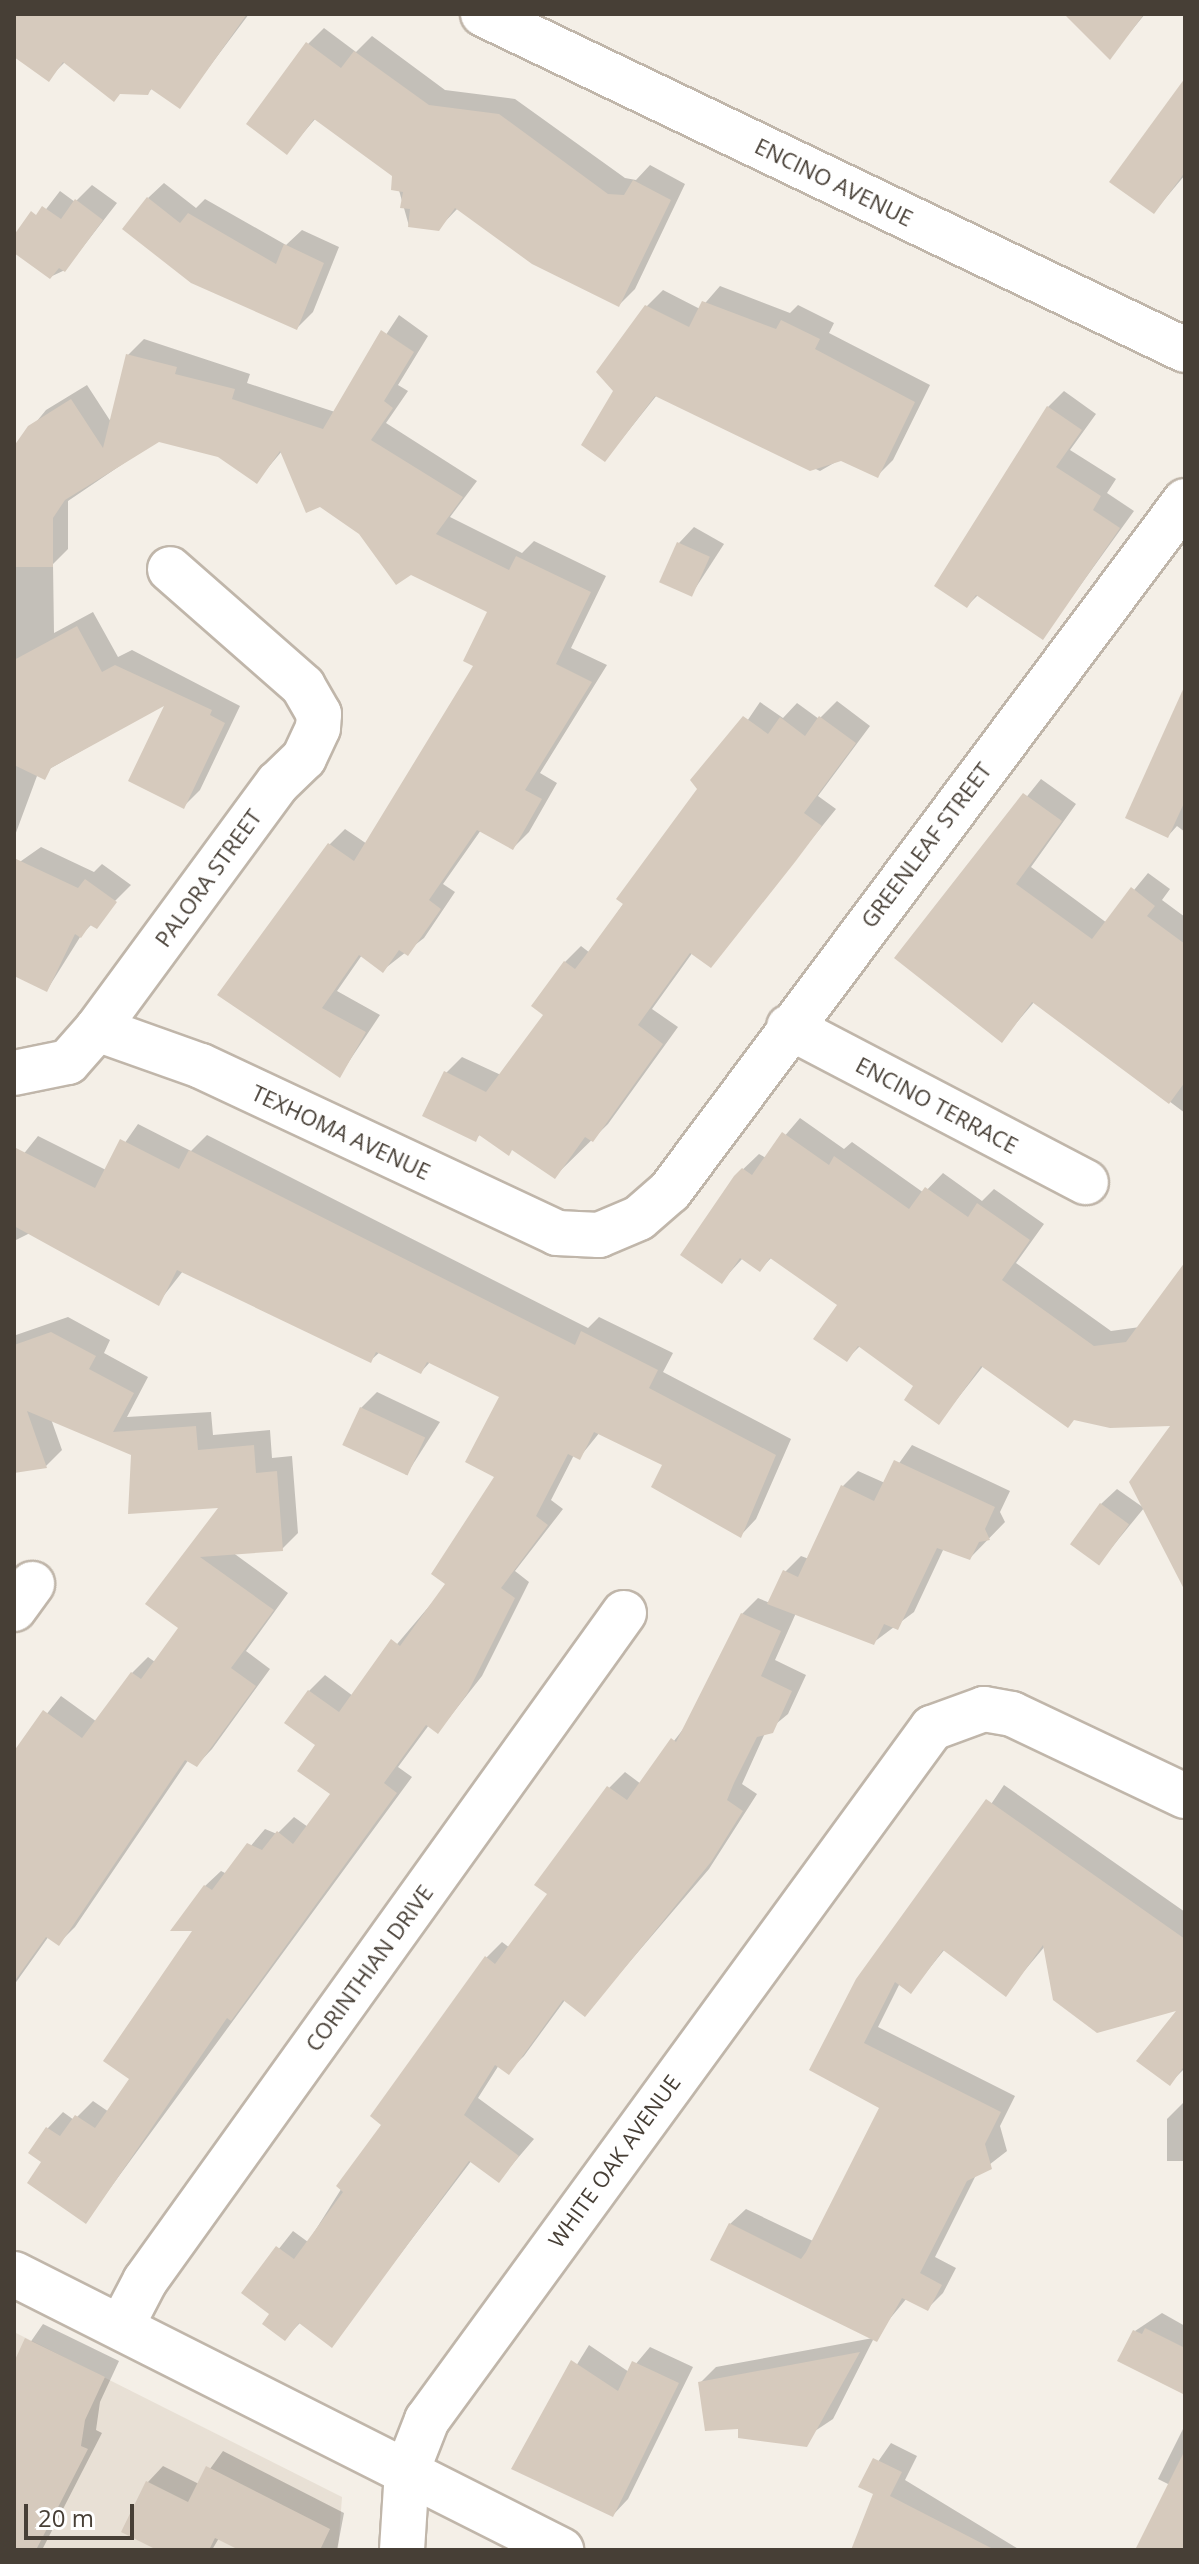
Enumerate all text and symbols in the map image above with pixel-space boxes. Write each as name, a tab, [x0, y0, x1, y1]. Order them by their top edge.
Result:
street label: ENCINO AVENUE	[751, 132, 917, 232]
street label: GREENLEAF STREET	[855, 757, 997, 933]
street label: PALORA STREET	[149, 804, 267, 952]
street label: ENCINO TERRACE	[851, 1051, 1023, 1159]
street label: TEXHOMA AVENUE	[248, 1079, 434, 1185]
street label: CORINTHIAN DRIVE	[300, 1880, 438, 2056]
street label: WHITE OAK AVENUE	[542, 2069, 686, 2253]
scale bar	[28, 2488, 138, 2538]
text: 20 m	[38, 2501, 94, 2534]

